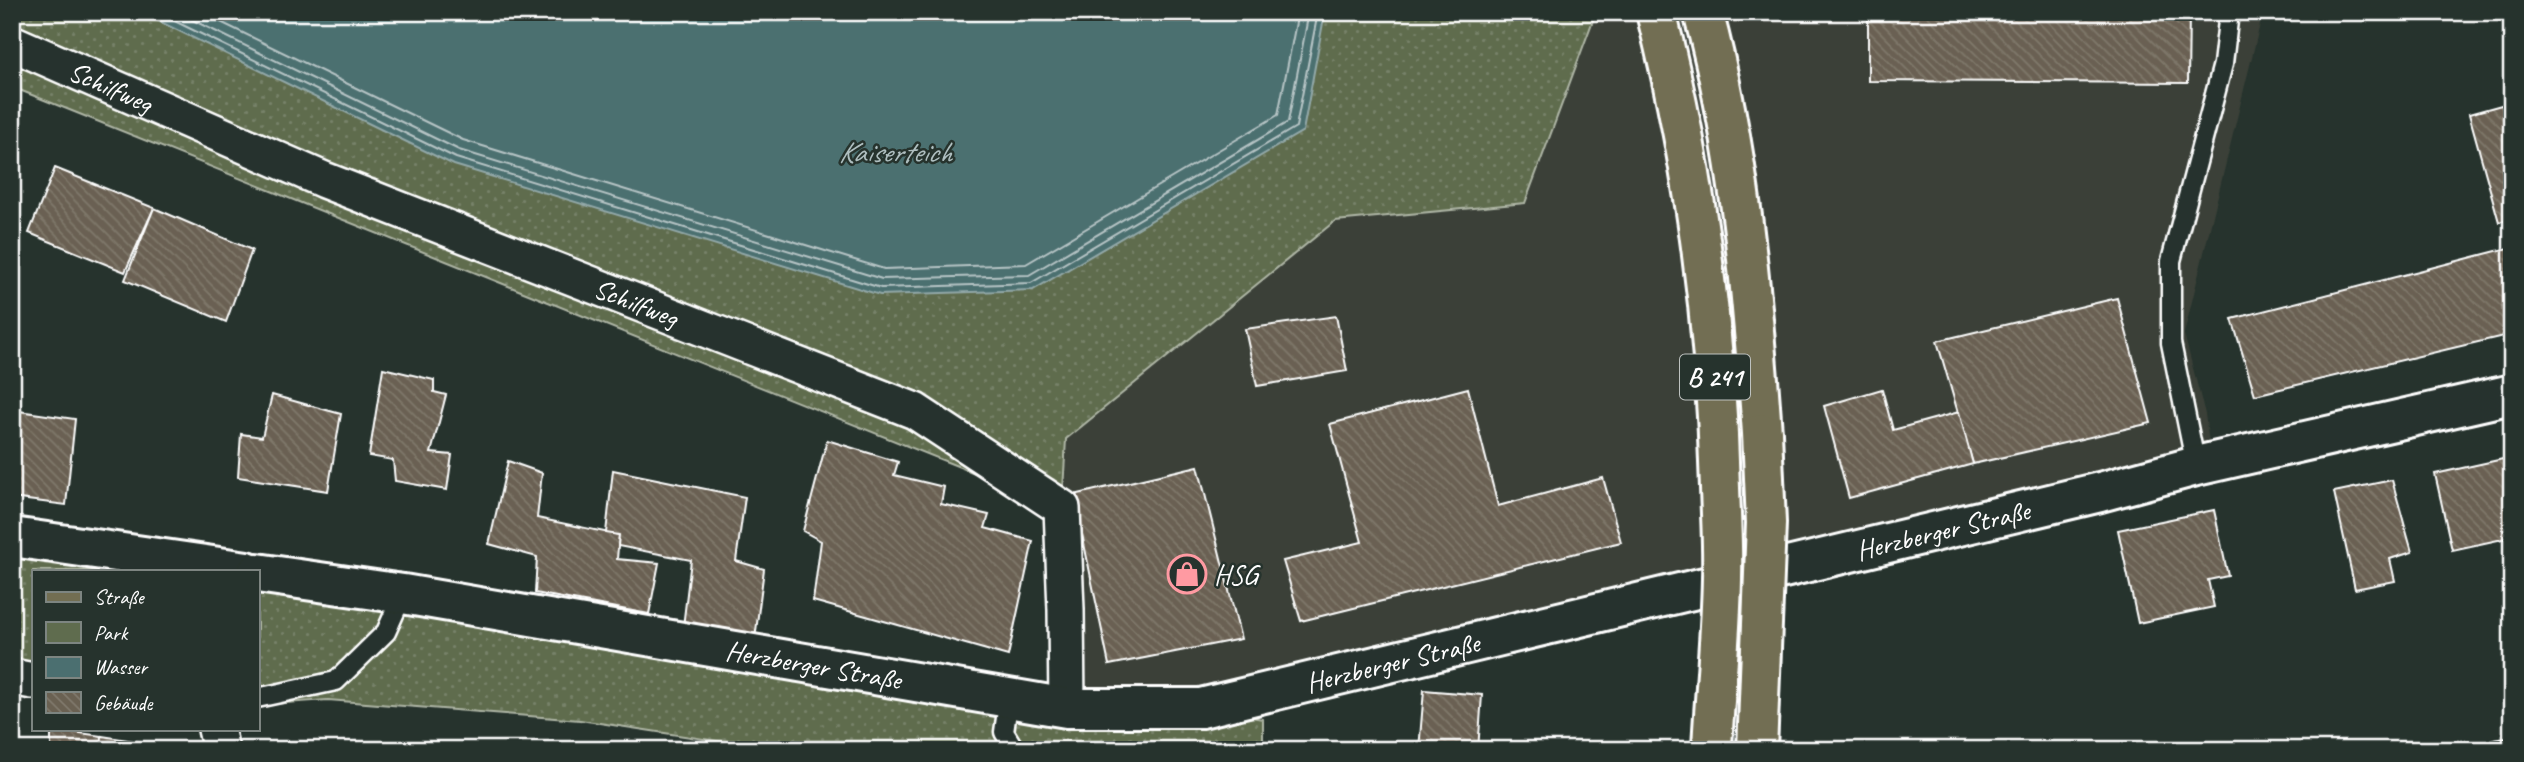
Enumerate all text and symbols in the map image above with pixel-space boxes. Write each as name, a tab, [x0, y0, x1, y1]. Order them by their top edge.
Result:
street label: Schilfweg	[64, 53, 160, 121]
water label: Kaiserteich	[839, 133, 954, 171]
street label: Schilfweg	[589, 270, 685, 335]
road number: B 241	[1680, 354, 1750, 400]
street label: Herzberger Straße	[1853, 492, 2035, 568]
shop icon: HSG	[1166, 553, 1208, 595]
place label: HSG	[1214, 557, 1261, 592]
legend	[32, 570, 259, 730]
text: Straße	[94, 584, 146, 610]
text: Park	[94, 620, 129, 646]
street label: Herzberger Straße	[1302, 624, 1485, 700]
street label: Herzberger Straße	[723, 633, 906, 698]
text: Wasser	[94, 654, 148, 680]
text: Gebäude	[94, 690, 153, 716]

